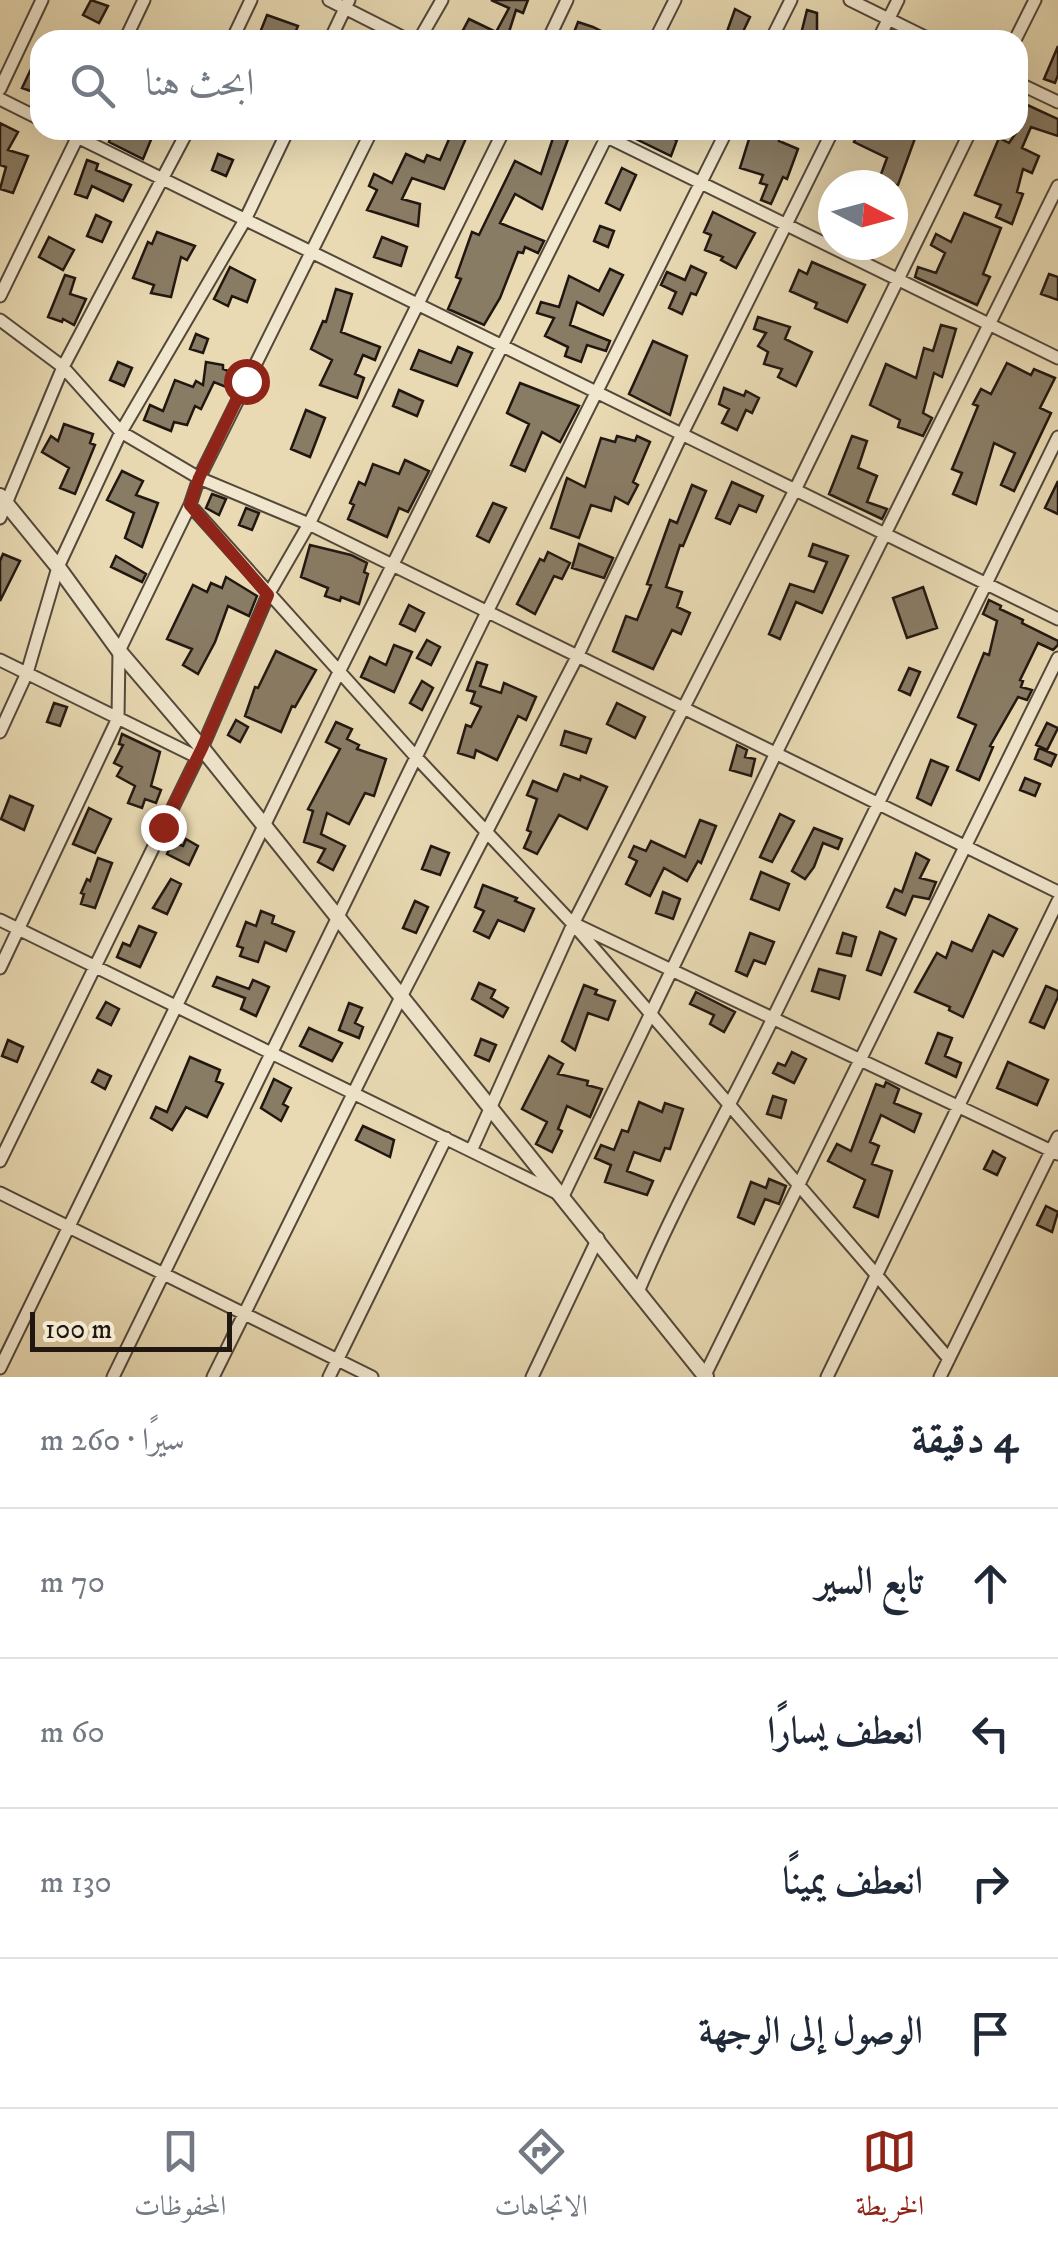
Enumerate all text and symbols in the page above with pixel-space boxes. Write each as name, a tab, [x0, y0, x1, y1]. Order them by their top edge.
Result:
search box	[30, 30, 1028, 140]
icon: search	[65, 58, 120, 113]
text: ابحث هنا	[145, 60, 255, 108]
north arrow	[818, 170, 908, 260]
route start	[224, 359, 270, 405]
route end	[141, 805, 187, 851]
scale bar	[30, 1307, 232, 1352]
text: 100 m	[45, 1312, 112, 1347]
text: 4 دقيقة	[911, 1414, 1018, 1466]
text: سيرًا · 260 m	[40, 1421, 185, 1461]
icon: ahead	[963, 1556, 1018, 1611]
text: تابع السير	[816, 1558, 923, 1606]
text: 70 m	[40, 1563, 105, 1603]
icon: left	[963, 1706, 1018, 1761]
text: انعطف يسارًا	[767, 1708, 923, 1756]
text: 60 m	[40, 1713, 105, 1753]
icon: right	[963, 1856, 1018, 1911]
text: انعطف يمينًا	[782, 1858, 923, 1906]
text: 130 m	[40, 1863, 112, 1903]
icon: arrive	[963, 2006, 1018, 2061]
text: الوصول إلى الوجهة	[699, 2008, 923, 2056]
tab: المحفوظات	[134, 2124, 226, 2233]
tab: الاتجاهات	[494, 2124, 588, 2233]
tab: الخريطة	[856, 2124, 924, 2233]

